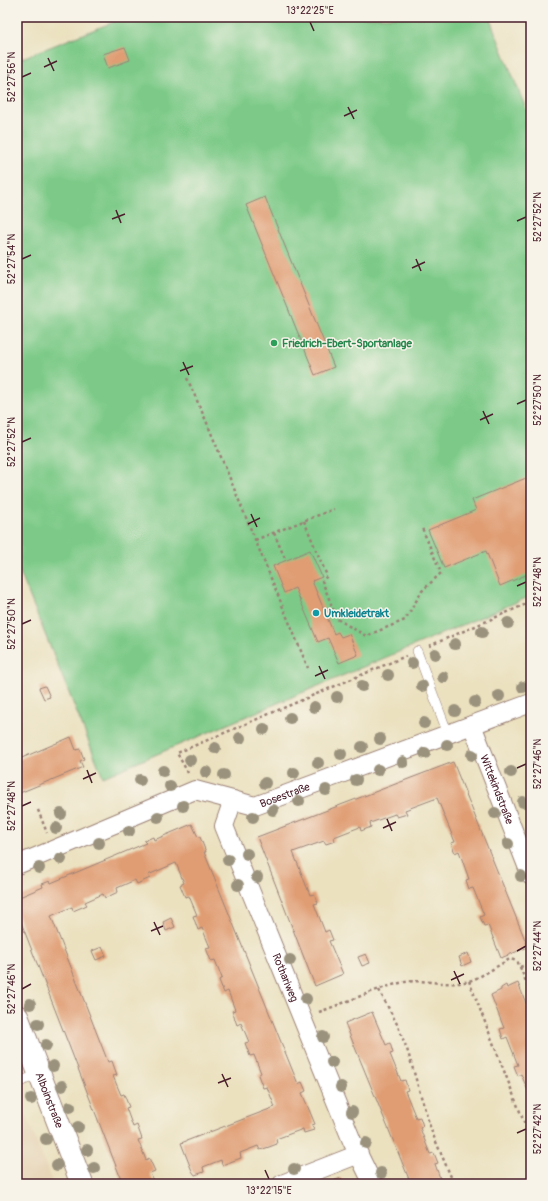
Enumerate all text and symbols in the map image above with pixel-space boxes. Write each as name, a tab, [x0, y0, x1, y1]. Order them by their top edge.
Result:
text: 13°22'25"E	[286, 5, 334, 17]
text: 52°27'56"N	[6, 52, 18, 102]
text: 52°27'52"N	[532, 192, 544, 242]
text: 52°27'54"N	[6, 234, 18, 284]
place label: Friedrich-Ebert-Sportanlage	[282, 337, 412, 350]
marker: Friedrich-Ebert-Sportanlage	[269, 338, 279, 348]
text: 52°27'50"N	[532, 374, 544, 426]
text: 52°27'52"N	[6, 417, 18, 467]
text: 52°27'48"N	[532, 557, 544, 607]
text: 52°27'50"N	[6, 598, 18, 650]
place label: Umkleidetrakt	[324, 607, 390, 620]
marker: Umkleidetrakt	[311, 608, 321, 618]
text: 52°27'46"N	[532, 738, 544, 789]
street label: Wittekindstraße	[477, 753, 516, 827]
street label: Bosestraße	[258, 780, 312, 811]
text: 52°27'48"N	[6, 781, 18, 831]
text: 52°27'44"N	[532, 920, 544, 971]
street label: Rothariweg	[269, 951, 301, 1004]
text: 52°27'46"N	[6, 963, 18, 1014]
street label: Alboinstraße	[32, 1070, 66, 1130]
text: 52°27'42"N	[532, 1104, 544, 1154]
text: 13°22'15"E	[246, 1185, 292, 1197]

